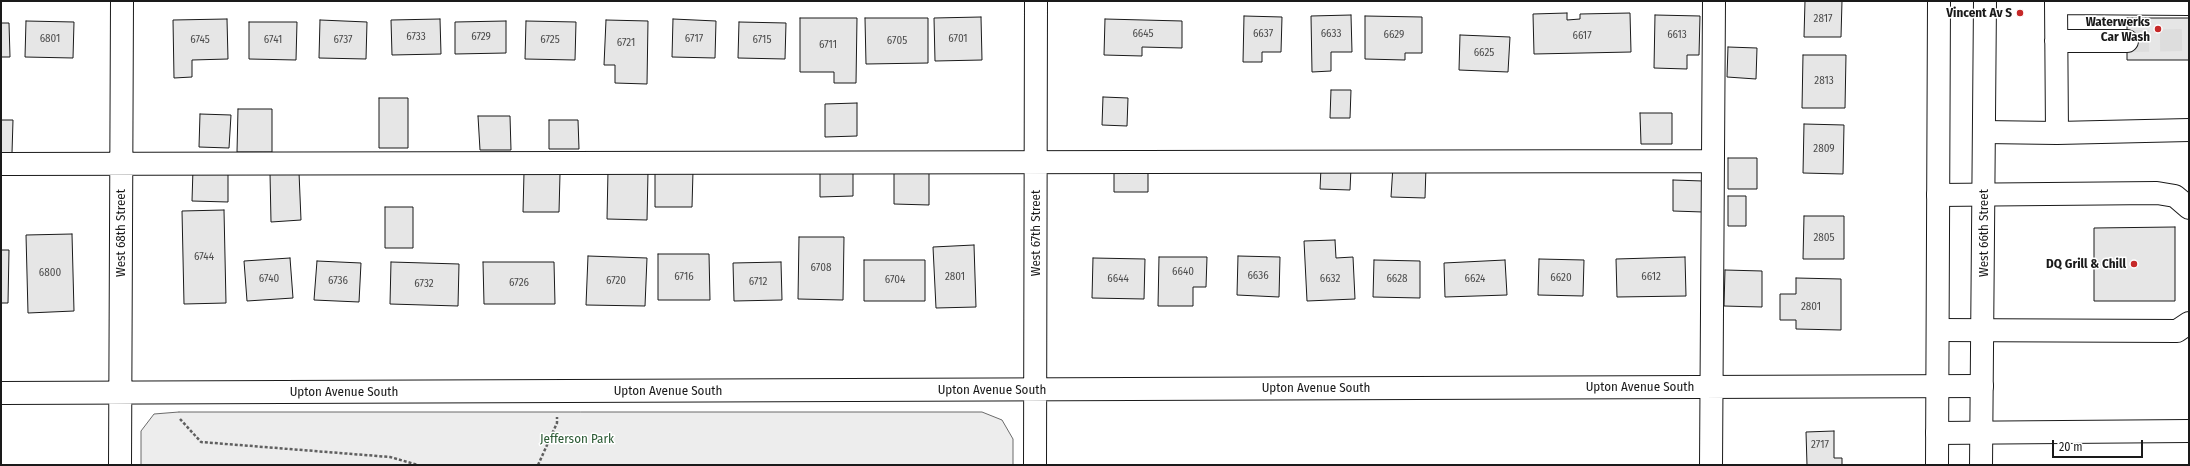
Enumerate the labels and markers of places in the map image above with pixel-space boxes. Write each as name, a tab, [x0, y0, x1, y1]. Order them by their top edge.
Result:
place label: Vincent Av S	[1946, 5, 2012, 21]
marker: Vincent Av S	[2015, 8, 2025, 18]
place label: Waterwerks Car Wash	[2086, 14, 2150, 45]
marker: Waterwerks Car Wash	[2153, 24, 2163, 34]
place label: DQ Grill & Chill	[2046, 256, 2126, 272]
marker: DQ Grill & Chill	[2129, 259, 2139, 269]

